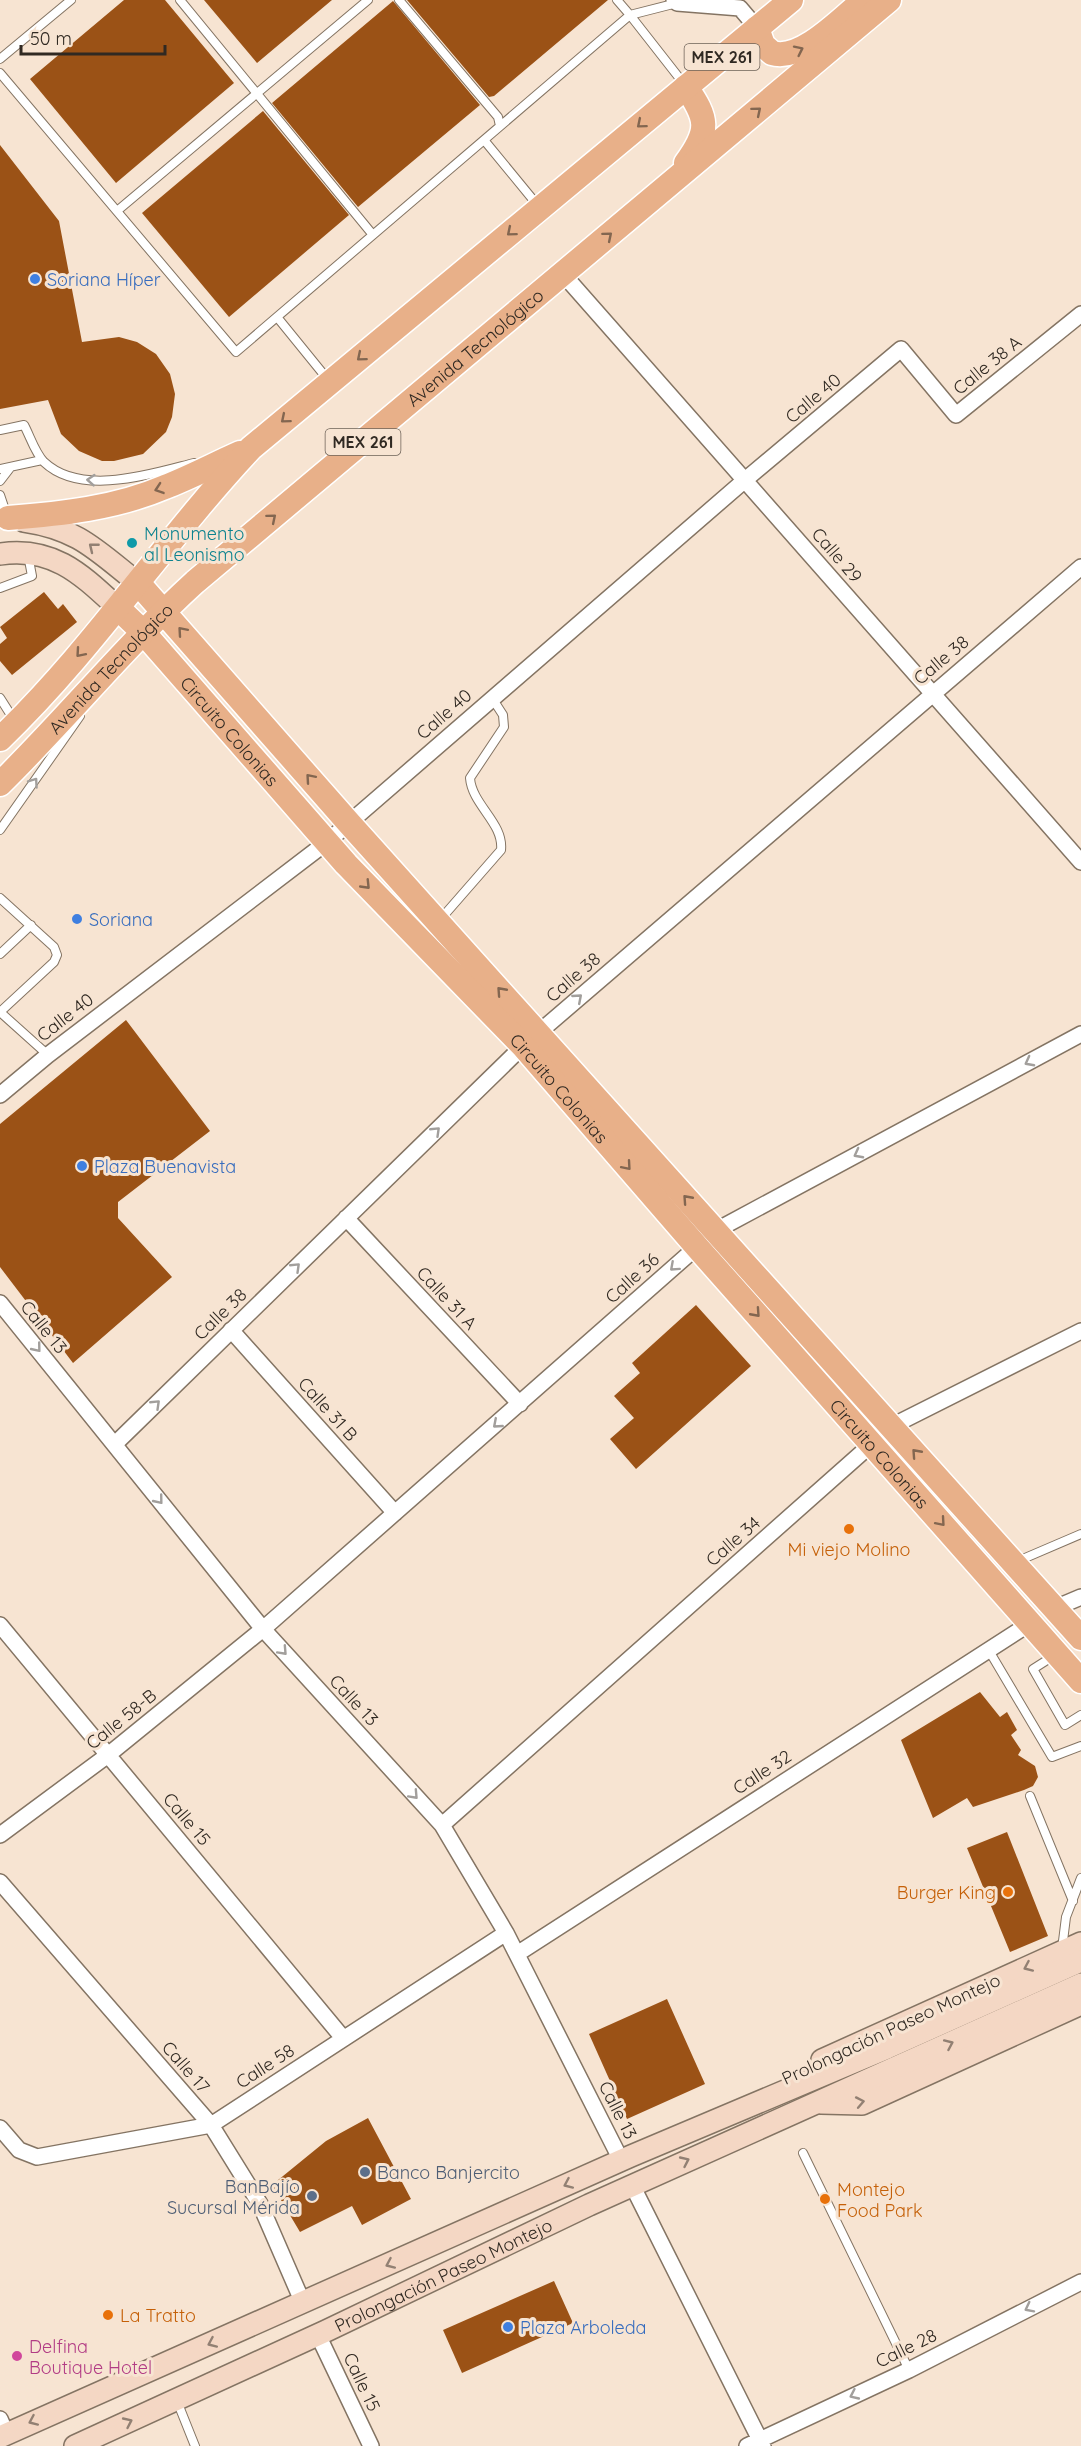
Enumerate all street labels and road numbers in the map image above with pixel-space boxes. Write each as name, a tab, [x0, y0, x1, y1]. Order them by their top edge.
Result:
road number: MEX 261	[684, 44, 760, 70]
street label: Avenida Tecnológico	[402, 283, 548, 411]
street label: Calle 38 A	[948, 330, 1026, 400]
street label: Calle 40	[780, 368, 846, 428]
road number: MEX 261	[326, 429, 400, 455]
street label: Calle 29	[807, 523, 867, 587]
street label: Avenida Tecnológico	[43, 598, 178, 739]
street label: Calle 38	[909, 630, 973, 690]
street label: Circuito Colonias	[175, 671, 284, 791]
street label: Calle 40	[412, 684, 476, 744]
street label: Calle 38	[541, 947, 605, 1007]
street label: Calle 40	[32, 988, 98, 1046]
street label: Circuito Colonias	[505, 1028, 613, 1148]
street label: Calle 36	[600, 1248, 664, 1308]
street label: Calle 31 A	[412, 1261, 482, 1335]
street label: Calle 38	[189, 1283, 251, 1345]
street label: Calle 13	[16, 1296, 72, 1358]
street label: Calle 31 B	[293, 1372, 363, 1446]
street label: Circuito Colonias	[825, 1394, 934, 1513]
street label: Calle 34	[701, 1511, 765, 1571]
street label: Calle 13	[324, 1670, 384, 1730]
street label: Calle 58-B	[81, 1684, 161, 1754]
street label: Calle 32	[728, 1745, 796, 1799]
street label: Calle 15	[158, 1788, 216, 1850]
street label: Prolongación Paseo Montejo	[778, 1968, 1004, 2090]
street label: Calle 17	[157, 2036, 215, 2098]
street label: Calle 58	[231, 2039, 299, 2093]
street label: Calle 13	[594, 2077, 642, 2143]
street label: Prolongación Paseo Montejo	[330, 2213, 556, 2337]
street label: Calle 28	[872, 2323, 940, 2373]
street label: Calle 15	[338, 2349, 386, 2415]

